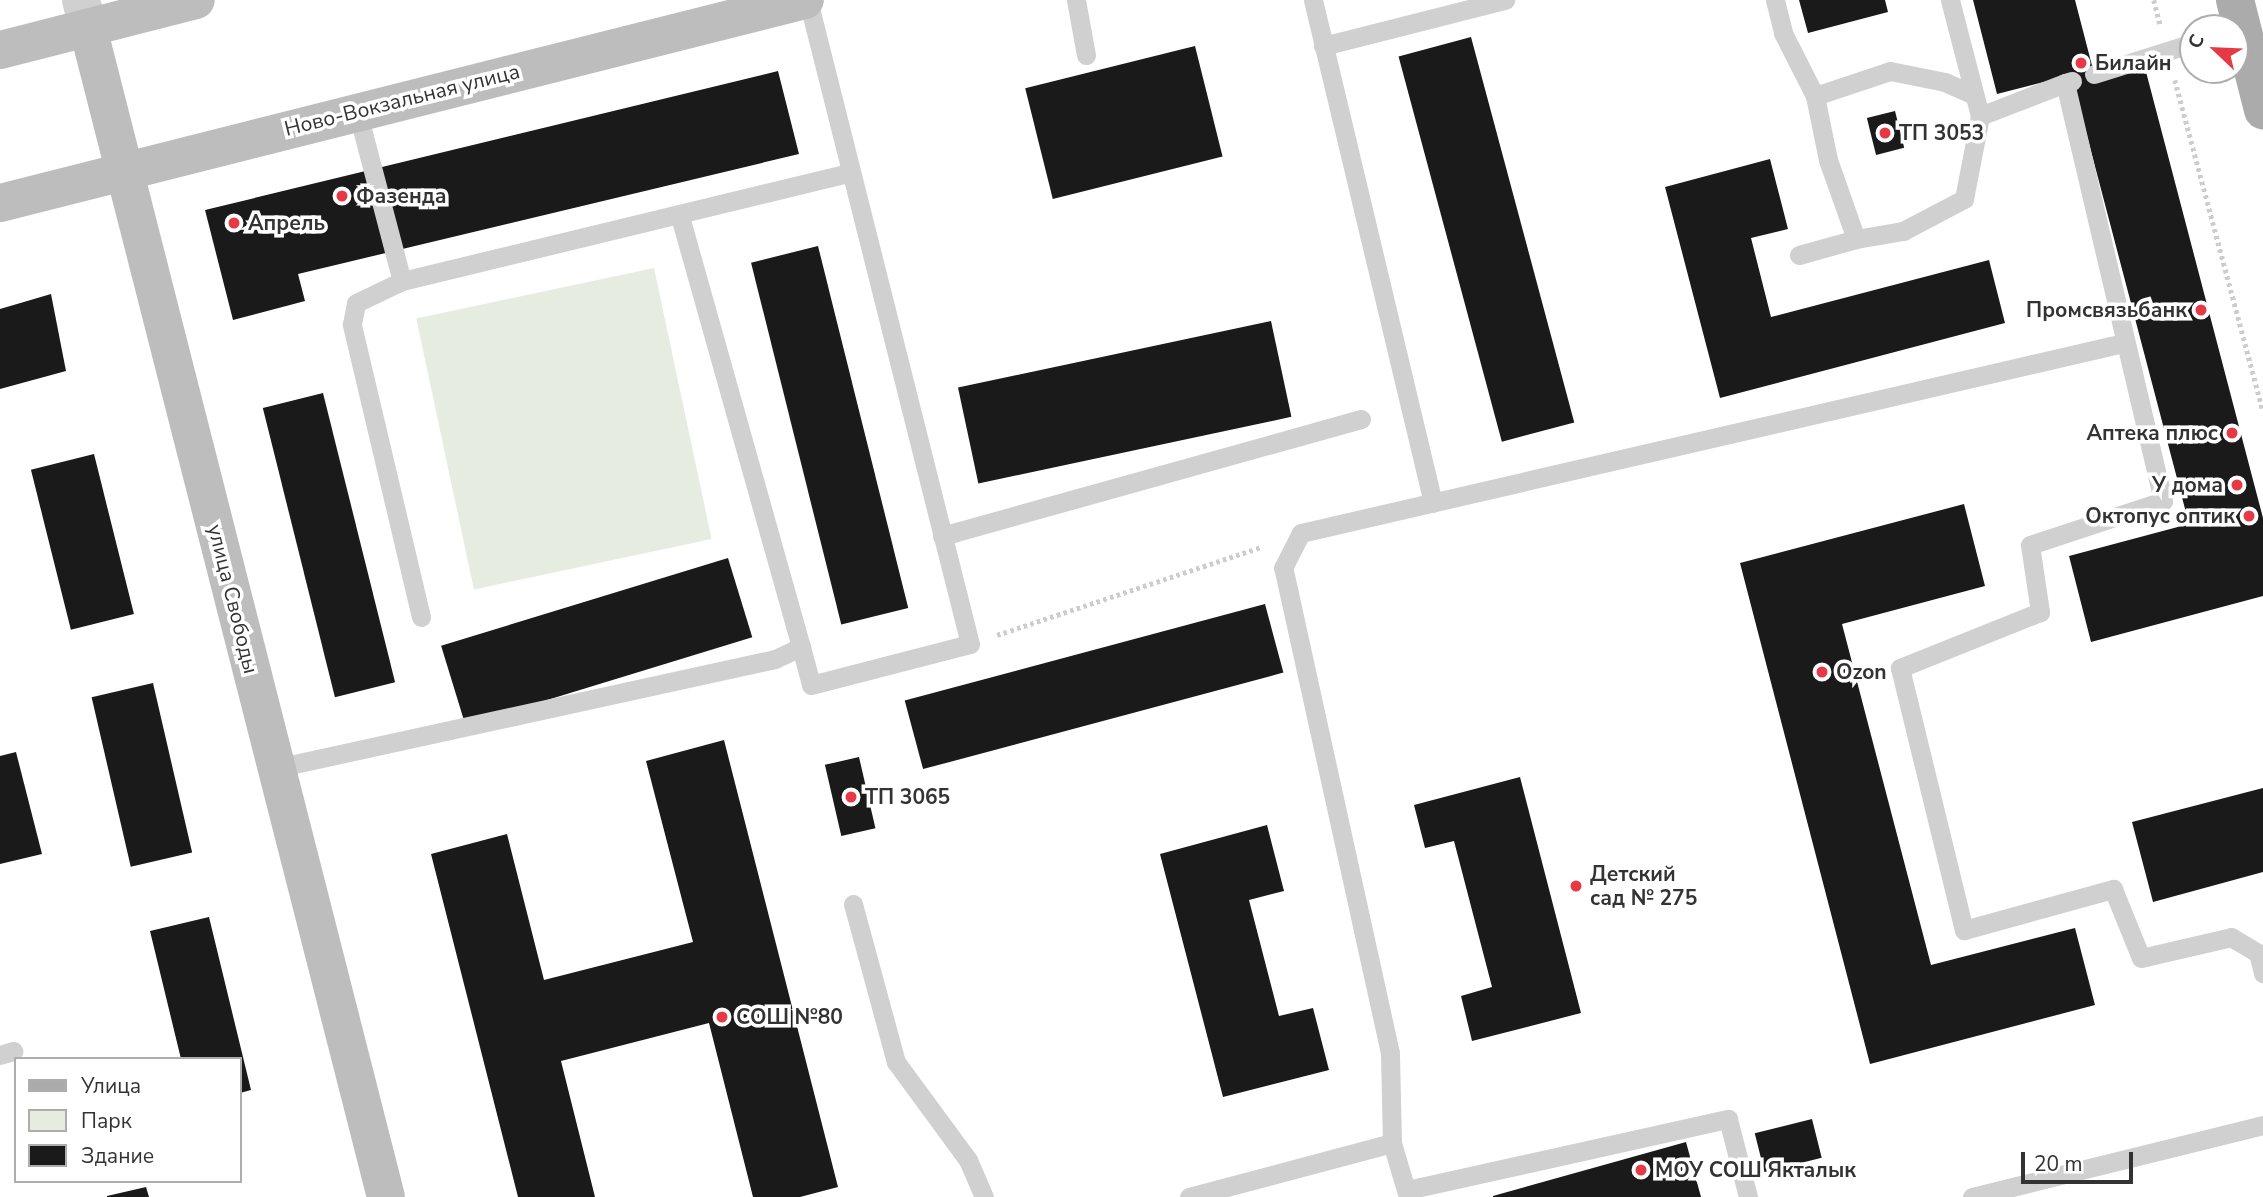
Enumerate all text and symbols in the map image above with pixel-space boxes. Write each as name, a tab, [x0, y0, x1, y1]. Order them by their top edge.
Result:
north arrow	[2179, 14, 2249, 84]
text: С	[2182, 31, 2211, 53]
place label: Билайн	[2095, 50, 2172, 76]
marker: Билайн	[2073, 55, 2089, 71]
street label: Ново-Вокзальная улица	[282, 59, 522, 141]
place label: ТП 3053	[1899, 120, 1984, 146]
marker: ТП 3053	[1877, 125, 1893, 141]
place label: Фазенда	[356, 183, 446, 209]
marker: Фазенда	[334, 188, 350, 204]
place label: Апрель	[248, 210, 325, 236]
marker: Апрель	[226, 215, 242, 231]
place label: Промсвязьбанк	[2026, 297, 2187, 323]
marker: Промсвязьбанк	[2193, 302, 2209, 318]
place label: Аптека плюс	[2086, 420, 2218, 446]
marker: Аптека плюс	[2224, 425, 2240, 441]
place label: У дома	[2152, 472, 2223, 498]
marker: У дома	[2229, 477, 2245, 493]
place label: Октопус оптик	[2085, 503, 2235, 529]
marker: Октопус оптик	[2241, 508, 2257, 524]
street label: улица Свободы	[202, 522, 264, 676]
place label: Ozon	[1836, 659, 1887, 685]
marker: Ozon	[1814, 664, 1830, 680]
place label: ТП 3065	[865, 784, 950, 810]
marker: ТП 3065	[843, 789, 859, 805]
place label: Детский сад № 275	[1590, 861, 1697, 911]
marker: Детский сад № 275	[1568, 878, 1584, 894]
place label: СОШ №80	[736, 1004, 843, 1030]
marker: СОШ №80	[714, 1009, 730, 1025]
legend	[14, 1057, 242, 1183]
text: Улица	[81, 1072, 141, 1100]
text: Парк	[81, 1107, 132, 1135]
scale bar	[2025, 1138, 2137, 1182]
text: Здание	[81, 1142, 154, 1170]
text: 20 m	[2034, 1150, 2083, 1178]
place label: МОУ СОШ Якталык	[1655, 1157, 1856, 1183]
marker: МОУ СОШ Якталык	[1633, 1162, 1649, 1178]

